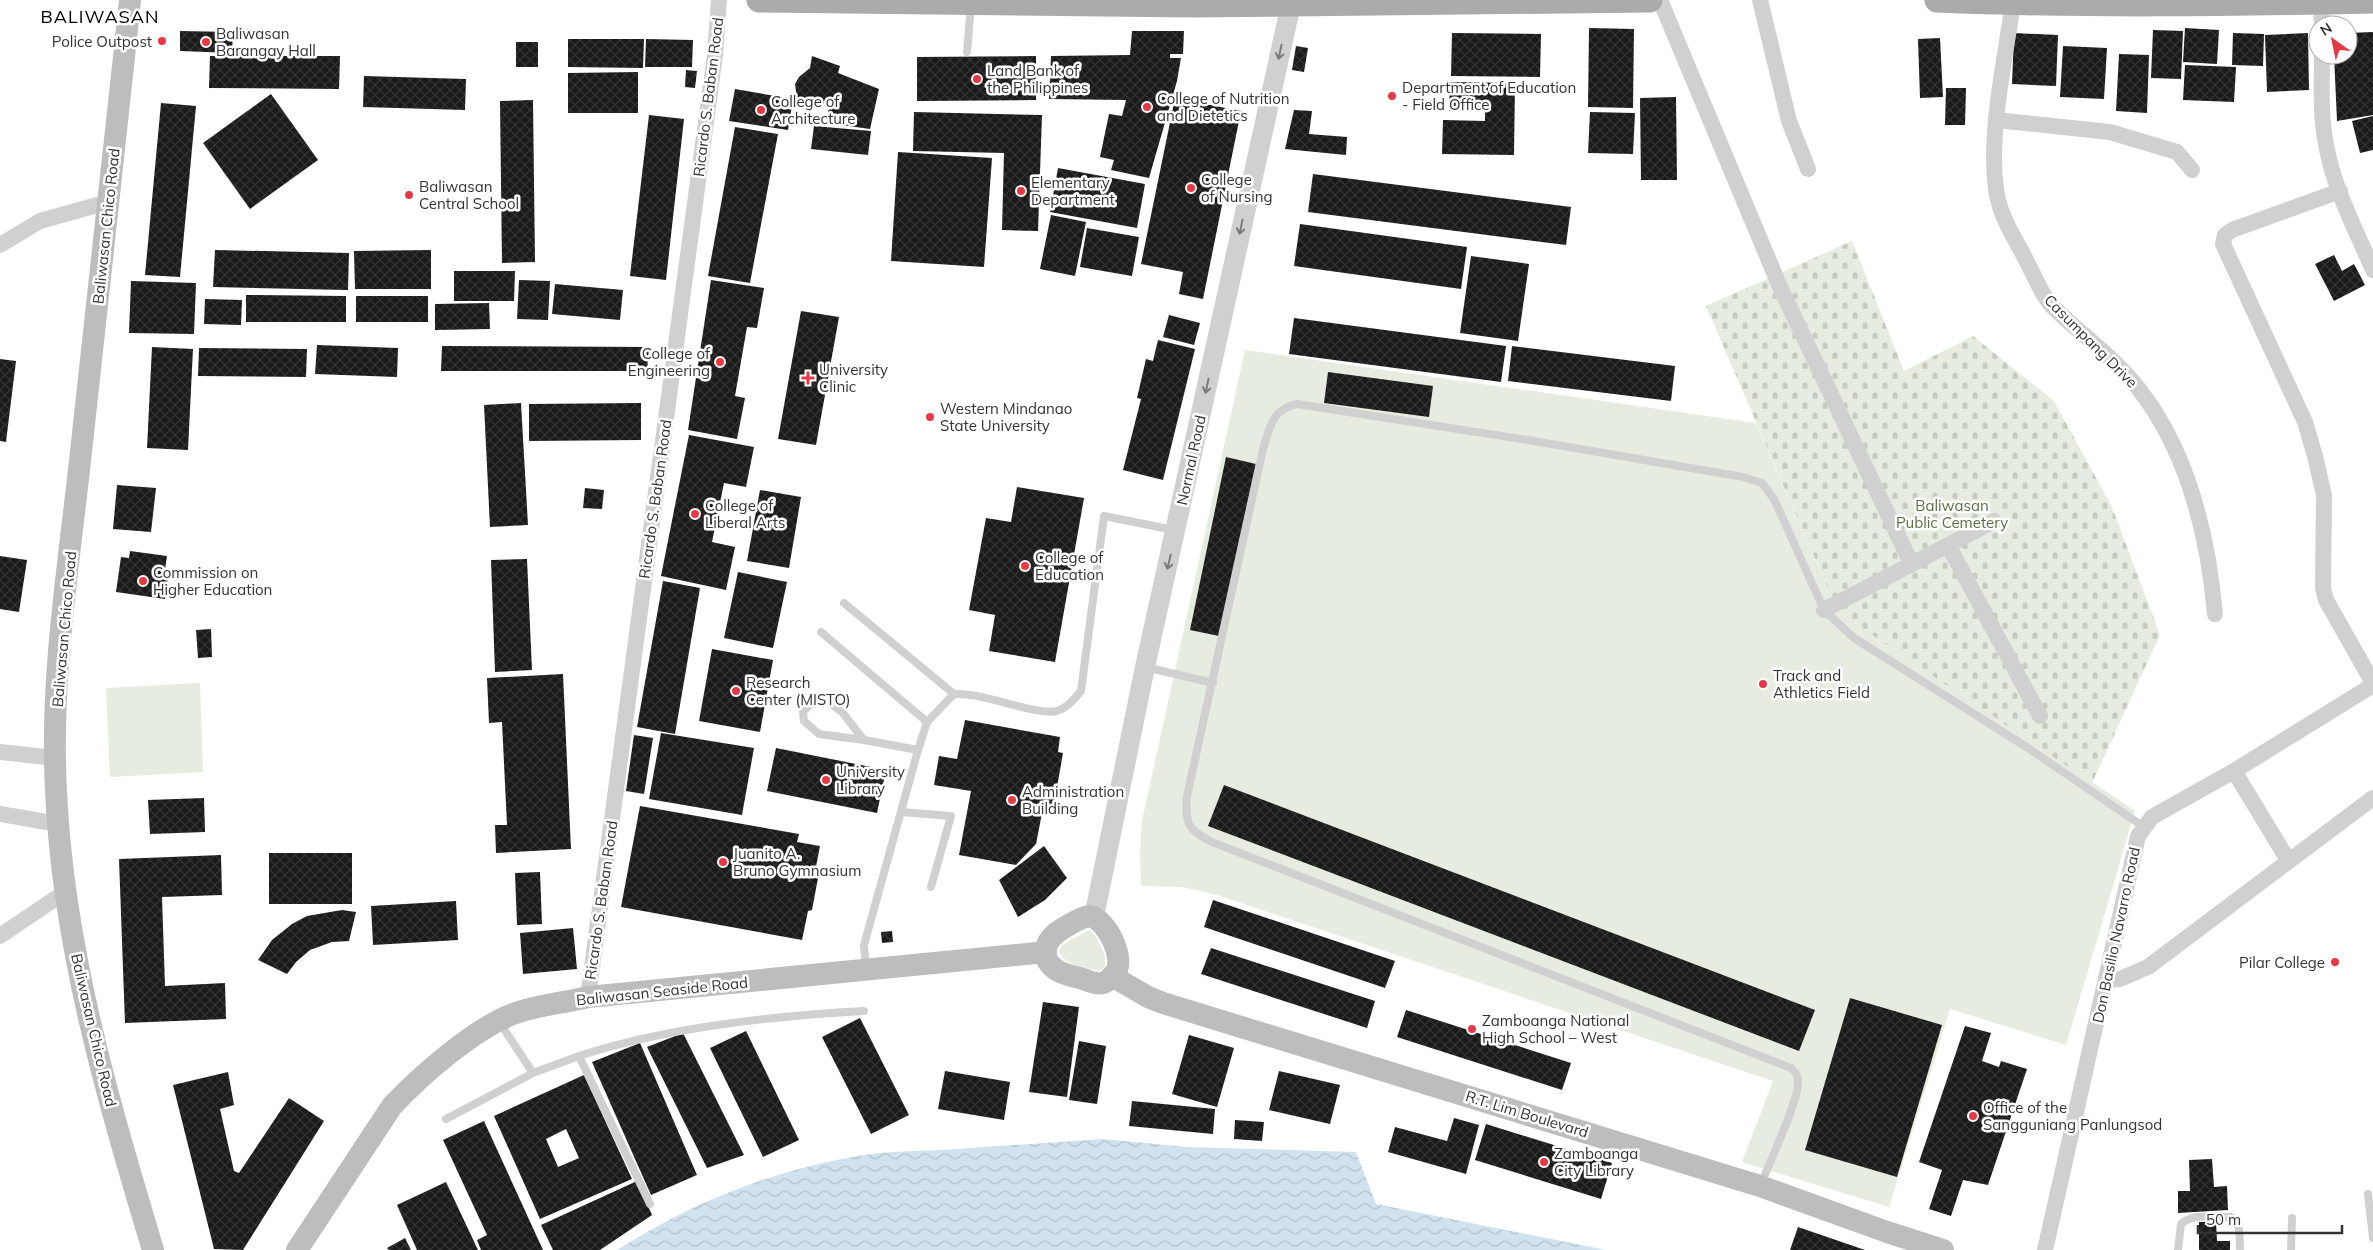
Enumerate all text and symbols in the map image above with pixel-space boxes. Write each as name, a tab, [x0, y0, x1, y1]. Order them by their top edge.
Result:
district label: BALIWASAN	[41, 5, 159, 28]
north arrow	[2308, 15, 2358, 65]
street label: Ricardo S. Baban Road	[689, 16, 727, 178]
text: N	[2317, 19, 2335, 40]
place label: Baliwasan Barangay Hall	[216, 24, 316, 60]
place label: Police Outpost	[52, 32, 152, 51]
marker: Police Outpost	[156, 35, 168, 47]
marker: Baliwasan Barangay Hall	[200, 36, 212, 48]
one-way arrow	[1275, 43, 1284, 59]
place label: Land Bank of the Philippines	[987, 61, 1088, 97]
marker: Land Bank of the Philippines	[971, 73, 983, 85]
place label: Department of Education - Field Office	[1402, 78, 1576, 114]
place label: College of Nutrition and Dietetics	[1157, 89, 1290, 125]
marker: Department of Education - Field Office	[1386, 90, 1398, 102]
place label: College of Architecture	[771, 92, 855, 128]
marker: College of Nutrition and Dietetics	[1141, 101, 1153, 113]
marker: College of Architecture	[755, 104, 767, 116]
street label: Baliwasan Chico Road	[88, 147, 124, 305]
place label: College of Nursing	[1201, 170, 1273, 206]
place label: Elementary Department	[1031, 173, 1115, 209]
place label: Baliwasan Central School	[419, 177, 519, 213]
marker: College of Nursing	[1185, 182, 1197, 194]
marker: Elementary Department	[1015, 185, 1027, 197]
marker: Baliwasan Central School	[403, 189, 415, 201]
one-way arrow	[1236, 219, 1246, 235]
street label: Casumpang Drive	[2040, 290, 2142, 392]
place label: College of Engineering	[628, 344, 711, 380]
marker: College of Engineering	[714, 356, 726, 368]
place label: University Clinic	[819, 360, 888, 396]
marker: University Clinic	[801, 371, 815, 385]
one-way arrow	[1202, 378, 1211, 394]
place label: Western Mindanao State University	[940, 399, 1072, 435]
marker: Western Mindanao State University	[924, 411, 936, 423]
street label: Normal Road	[1172, 413, 1210, 507]
street label: Ricardo S. Baban Road	[634, 418, 676, 580]
place label: College of Liberal Arts	[705, 496, 785, 532]
park label: Baliwasan Public Cemetery	[1896, 496, 2008, 532]
marker: College of Liberal Arts	[689, 508, 701, 520]
place label: College of Education	[1035, 548, 1104, 584]
street label: Baliwasan Chico Road	[48, 550, 80, 708]
one-way arrow	[1163, 554, 1173, 570]
marker: College of Education	[1019, 560, 1031, 572]
place label: Commission on Higher Education	[153, 563, 272, 599]
marker: Commission on Higher Education	[137, 575, 149, 587]
place label: Track and Athletics Field	[1773, 666, 1870, 702]
place label: Research Center (MISTO)	[746, 673, 851, 709]
marker: Track and Athletics Field	[1757, 678, 1769, 690]
marker: Research Center (MISTO)	[730, 685, 742, 697]
place label: University Library	[836, 762, 905, 798]
marker: University Library	[820, 774, 832, 786]
place label: Administration Building	[1022, 782, 1124, 818]
marker: Administration Building	[1006, 794, 1018, 806]
street label: Ricardo S. Baban Road	[580, 819, 622, 981]
place label: Juanito A. Bruno Gymnasium	[733, 844, 861, 880]
street label: Don Basilio Navarro Road	[2088, 845, 2144, 1025]
marker: Juanito A. Bruno Gymnasium	[717, 856, 729, 868]
street label: Baliwasan Chico Road	[67, 952, 121, 1108]
place label: Pilar College	[2239, 953, 2325, 972]
marker: Pilar College	[2329, 956, 2341, 968]
street label: Baliwasan Seaside Road	[575, 973, 749, 1009]
place label: Zamboanga National High School – West	[1482, 1011, 1629, 1047]
marker: Zamboanga National High School – West	[1466, 1023, 1478, 1035]
street label: R.T. Lim Boulevard	[1463, 1086, 1591, 1142]
place label: Office of the Sangguniang Panlungsod	[1983, 1098, 2162, 1134]
marker: Office of the Sangguniang Panlungsod	[1967, 1110, 1979, 1122]
place label: Zamboanga City Library	[1554, 1144, 1638, 1180]
marker: Zamboanga City Library	[1538, 1156, 1550, 1168]
scale bar	[2198, 1202, 2342, 1234]
text: 50 m	[2206, 1210, 2241, 1229]

